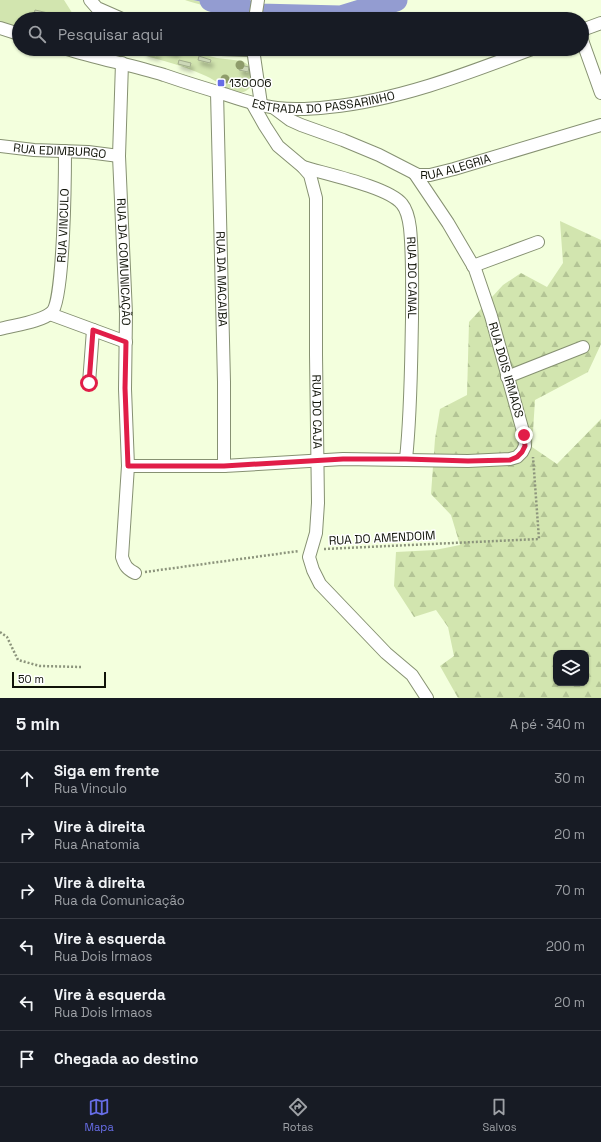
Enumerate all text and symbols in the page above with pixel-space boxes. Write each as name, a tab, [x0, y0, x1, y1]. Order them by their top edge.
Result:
search box	[12, 12, 589, 56]
icon: search	[26, 23, 48, 45]
text: Pesquisar aqui	[58, 25, 163, 44]
place label: 130006	[229, 75, 272, 91]
marker: 130006	[216, 78, 226, 88]
street label: ESTRADA DO PASSARINHO	[250, 88, 396, 117]
street label: RUA EDIMBURGO	[12, 140, 107, 162]
street label: RUA ALEGRIA	[420, 150, 493, 183]
street label: RUA VINCULO	[53, 188, 73, 263]
street label: RUA DA COMUNICAÇÃO	[113, 198, 134, 326]
street label: RUA DA MACAIBA	[212, 231, 231, 327]
street label: RUA DO CANAL	[403, 236, 420, 319]
street label: RUA DOIS IRMAOS	[485, 320, 527, 420]
route start	[80, 374, 98, 392]
street label: RUA DO CAJA	[308, 374, 325, 449]
route end	[515, 426, 533, 444]
street label: RUA DO AMENDOIM	[328, 527, 436, 549]
map controls	[553, 650, 589, 686]
button: layers	[553, 650, 589, 686]
scale bar	[12, 670, 106, 689]
text: 50 m	[18, 672, 44, 686]
text: 5 min	[16, 713, 60, 735]
text: A pé · 340 m	[510, 716, 585, 733]
text: Siga em frente	[54, 761, 160, 780]
icon: ahead	[16, 768, 38, 790]
text: 30 m	[554, 770, 585, 787]
text: Rua Vinculo	[54, 780, 127, 797]
text: Vire à direita	[54, 817, 145, 836]
icon: right	[16, 824, 38, 846]
text: 20 m	[554, 826, 585, 843]
text: Rua Anatomia	[54, 836, 140, 853]
text: Vire à direita	[54, 873, 145, 892]
icon: right	[16, 880, 38, 902]
text: 70 m	[555, 882, 585, 899]
text: Rua da Comunicação	[54, 892, 185, 909]
text: Vire à esquerda	[54, 929, 166, 948]
icon: left	[16, 936, 38, 958]
text: 200 m	[546, 938, 585, 955]
text: Rua Dois Irmaos	[54, 948, 152, 965]
text: Vire à esquerda	[54, 985, 166, 1004]
icon: left	[16, 992, 38, 1014]
text: 20 m	[554, 994, 585, 1011]
text: Rua Dois Irmaos	[54, 1004, 152, 1021]
icon: arrive	[16, 1048, 38, 1070]
text: Chegada ao destino	[54, 1049, 198, 1068]
tab: Mapa	[85, 1096, 114, 1134]
tab: Rotas	[283, 1096, 313, 1134]
tab: Salvos	[482, 1096, 516, 1134]

